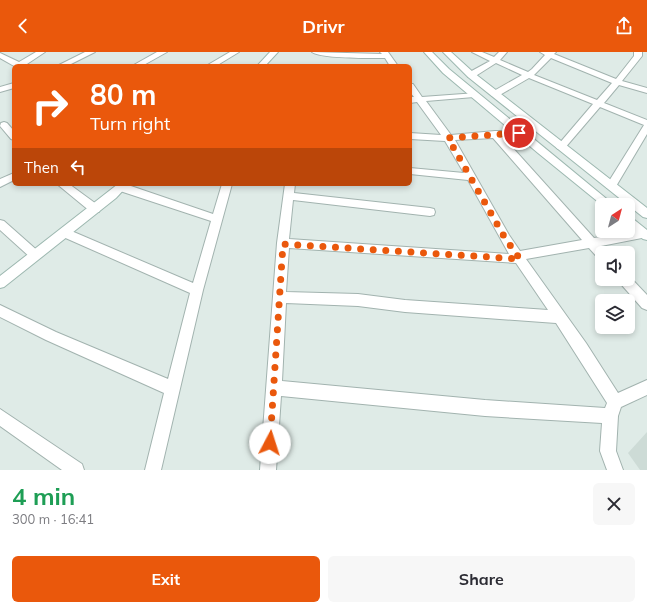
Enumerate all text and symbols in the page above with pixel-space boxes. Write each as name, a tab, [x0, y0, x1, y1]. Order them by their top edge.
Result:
icon: back	[12, 15, 34, 37]
text: Drivr	[302, 15, 345, 38]
icon: share	[613, 15, 635, 37]
text: 80 m	[90, 77, 156, 112]
icon: right	[24, 80, 76, 132]
text: Turn right	[90, 112, 170, 135]
pin	[502, 116, 536, 150]
icon: arrive	[508, 122, 530, 144]
icon: left	[67, 156, 89, 178]
text: Then	[24, 158, 59, 177]
north arrow	[595, 198, 635, 238]
map controls	[595, 198, 635, 334]
button: sound	[595, 246, 635, 286]
button: layers	[595, 294, 635, 334]
position arrow	[249, 422, 291, 464]
text: 4 min	[12, 481, 75, 511]
button: close	[593, 483, 635, 525]
text: 300 m · 16:41	[12, 511, 94, 527]
button: Exit	[12, 556, 320, 602]
button: Share	[328, 556, 635, 602]

